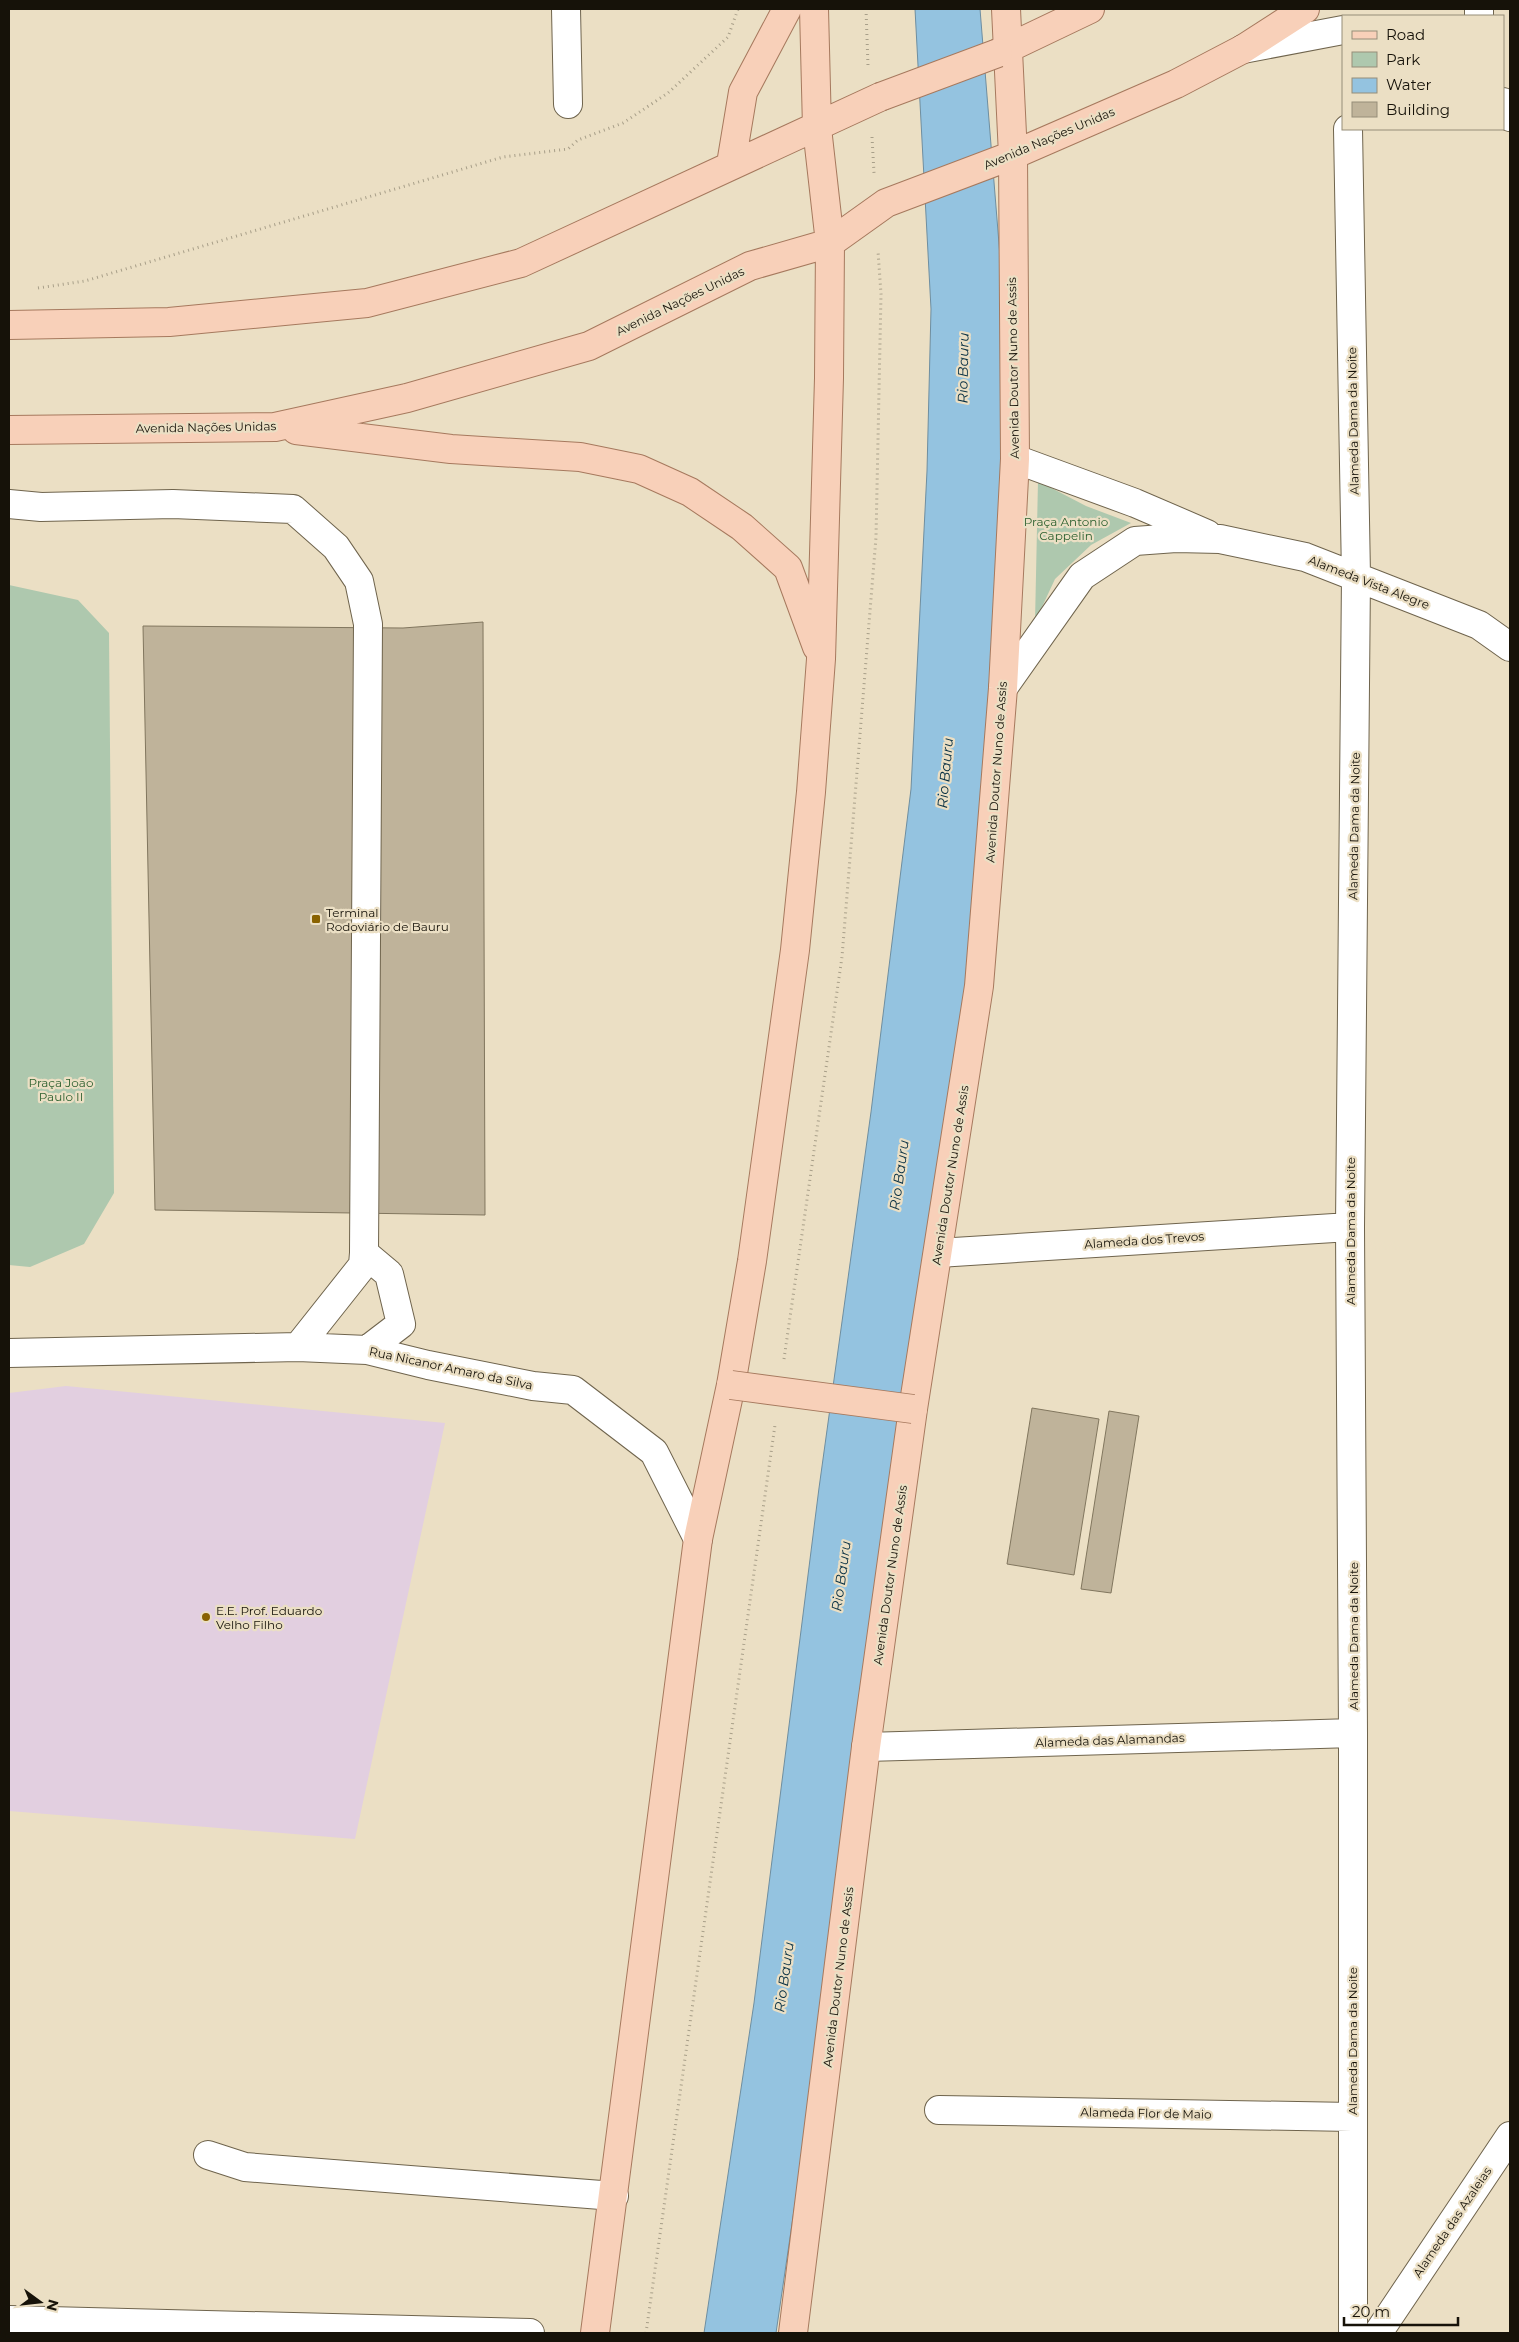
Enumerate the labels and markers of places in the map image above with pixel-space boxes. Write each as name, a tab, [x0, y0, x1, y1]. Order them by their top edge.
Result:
place label: Terminal Rodoviário de Bauru	[326, 905, 449, 934]
marker: Terminal Rodoviário de Bauru	[310, 913, 322, 925]
place label: E.E. Prof. Eduardo Velho Filho	[216, 1603, 322, 1632]
marker: E.E. Prof. Eduardo Velho Filho	[200, 1611, 212, 1623]

